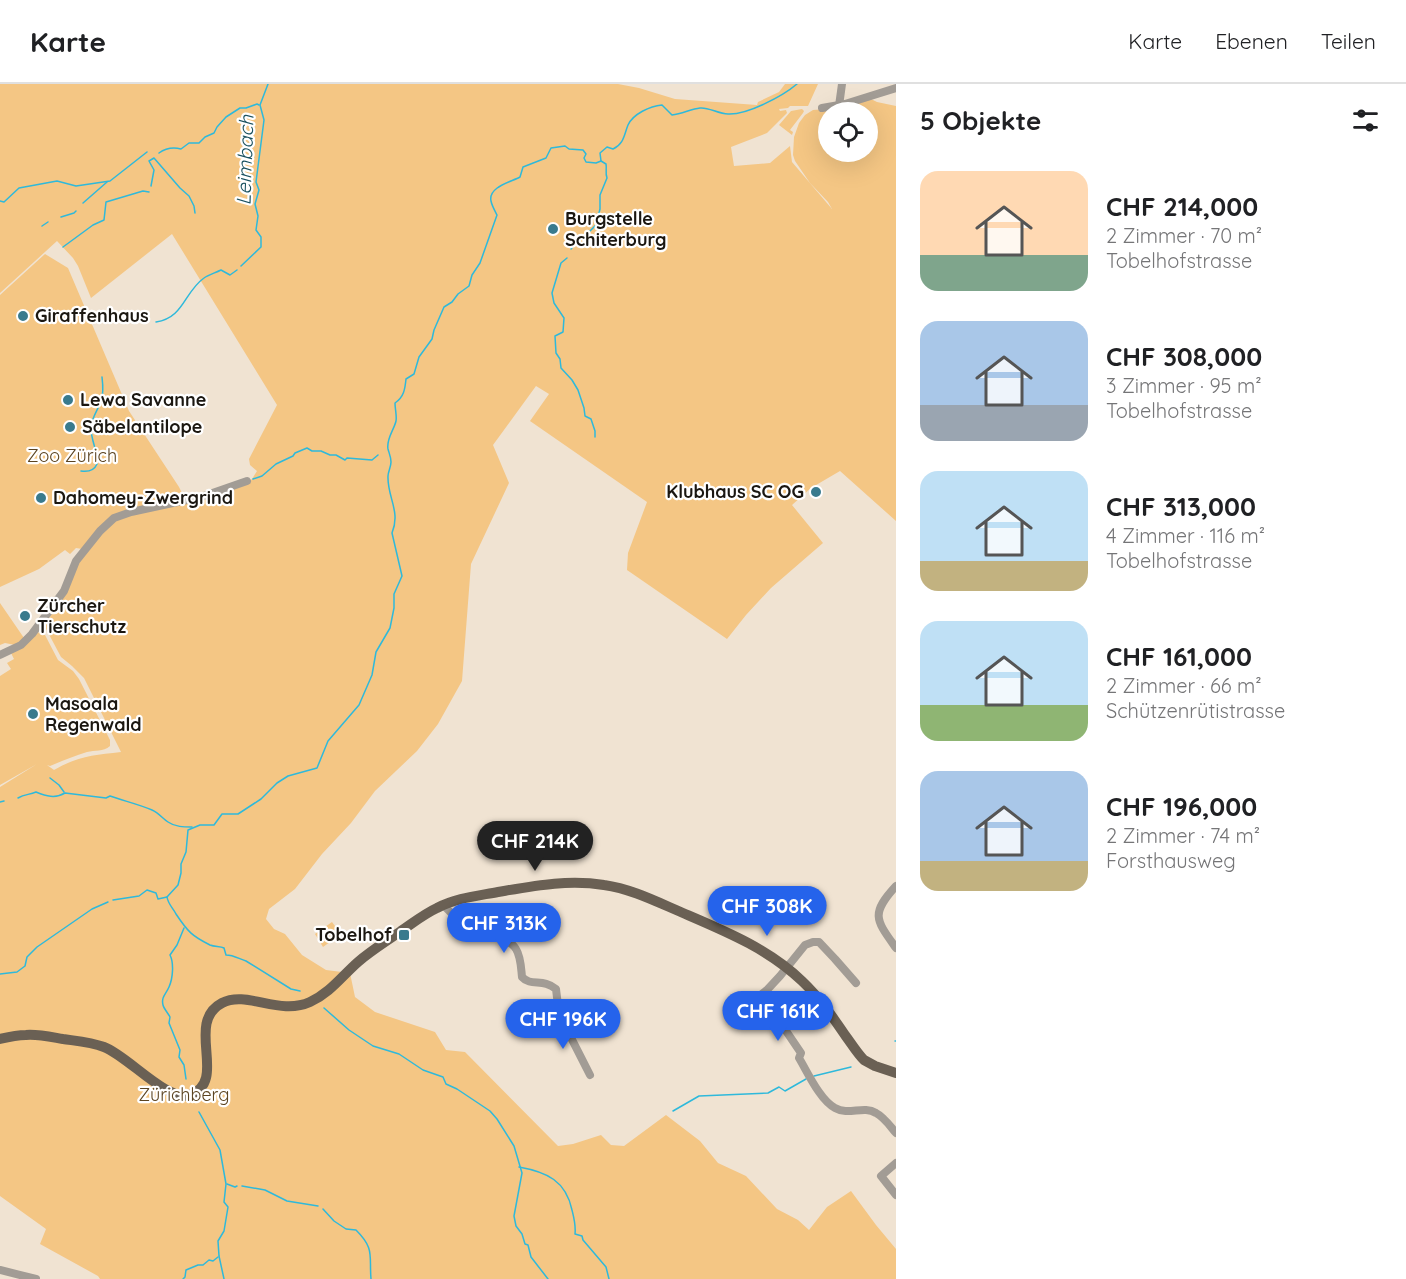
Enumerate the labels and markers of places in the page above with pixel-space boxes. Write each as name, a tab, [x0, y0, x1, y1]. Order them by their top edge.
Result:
place label: Burgstelle Schiterburg	[565, 207, 667, 251]
marker: Burgstelle Schiterburg	[546, 222, 560, 236]
place label: Giraffenhaus	[35, 304, 149, 327]
marker: Giraffenhaus	[16, 309, 30, 323]
place label: Lewa Savanne	[80, 388, 206, 411]
marker: Lewa Savanne	[61, 393, 75, 407]
place label: Säbelantilope	[82, 415, 202, 438]
marker: Säbelantilope	[63, 420, 77, 434]
place label: Klubhaus SC OG	[666, 480, 804, 503]
marker: Klubhaus SC OG	[809, 485, 823, 499]
place label: Dahomey-Zwergrind	[53, 486, 233, 509]
marker: Dahomey-Zwergrind	[34, 491, 48, 505]
place label: Zürcher Tierschutz	[37, 594, 126, 638]
marker: Zürcher Tierschutz	[18, 609, 32, 623]
place label: Masoala Regenwald	[45, 692, 141, 736]
marker: Masoala Regenwald	[26, 707, 40, 721]
pin: CHF 214K	[473, 821, 597, 872]
pin: CHF 308K	[705, 886, 829, 937]
pin: CHF 313K	[442, 903, 566, 954]
place label: Tobelhof	[315, 923, 392, 946]
marker: Tobelhof	[397, 928, 411, 942]
pin: CHF 161K	[716, 991, 840, 1042]
pin: CHF 196K	[501, 999, 625, 1050]

